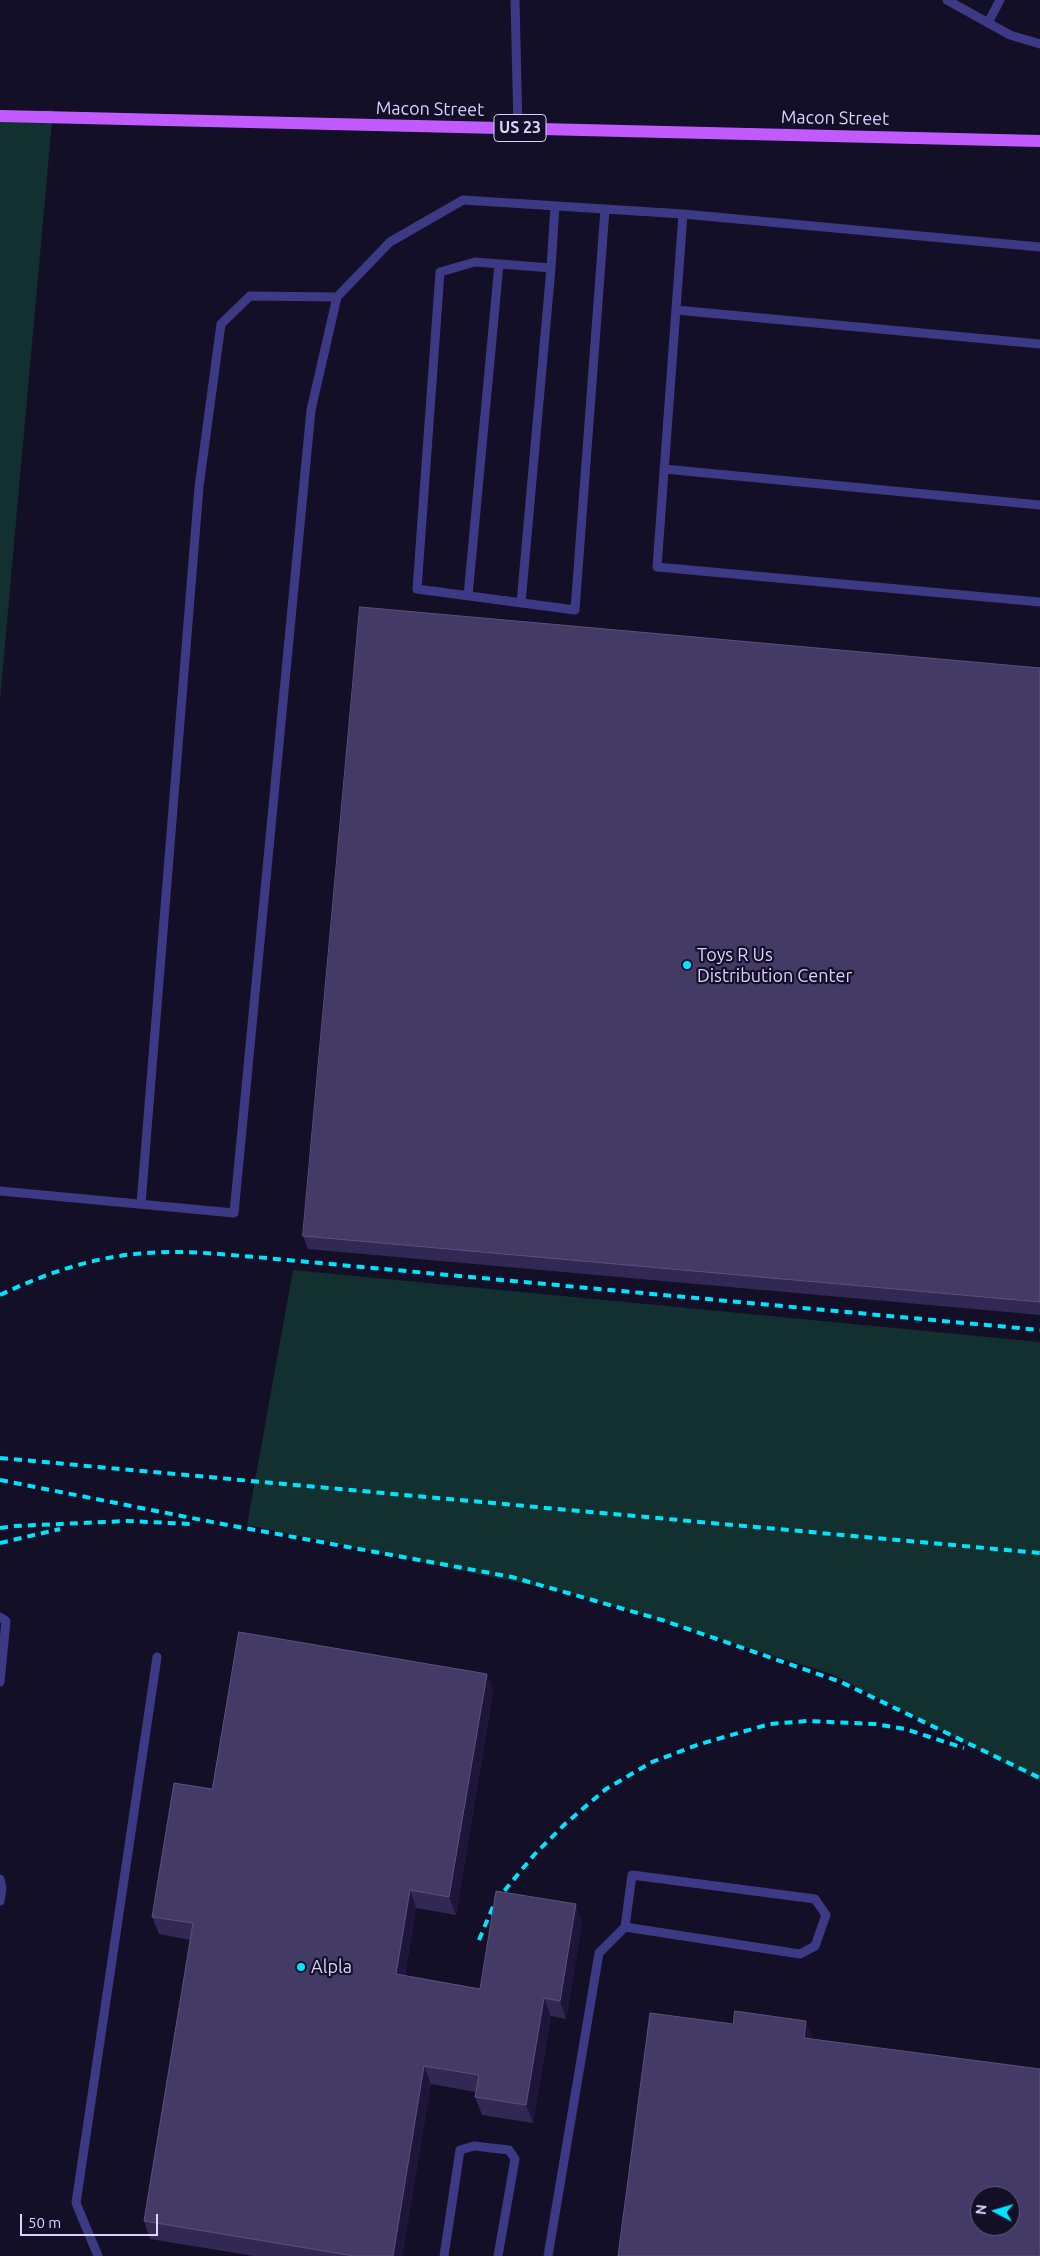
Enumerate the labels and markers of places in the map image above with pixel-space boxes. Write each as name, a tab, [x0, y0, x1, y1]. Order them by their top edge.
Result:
place label: Toys R Us Distribution Center	[697, 944, 852, 986]
marker: Toys R Us Distribution Center	[681, 959, 693, 971]
place label: Alpla	[311, 1956, 352, 1978]
marker: Alpla	[295, 1961, 307, 1973]

